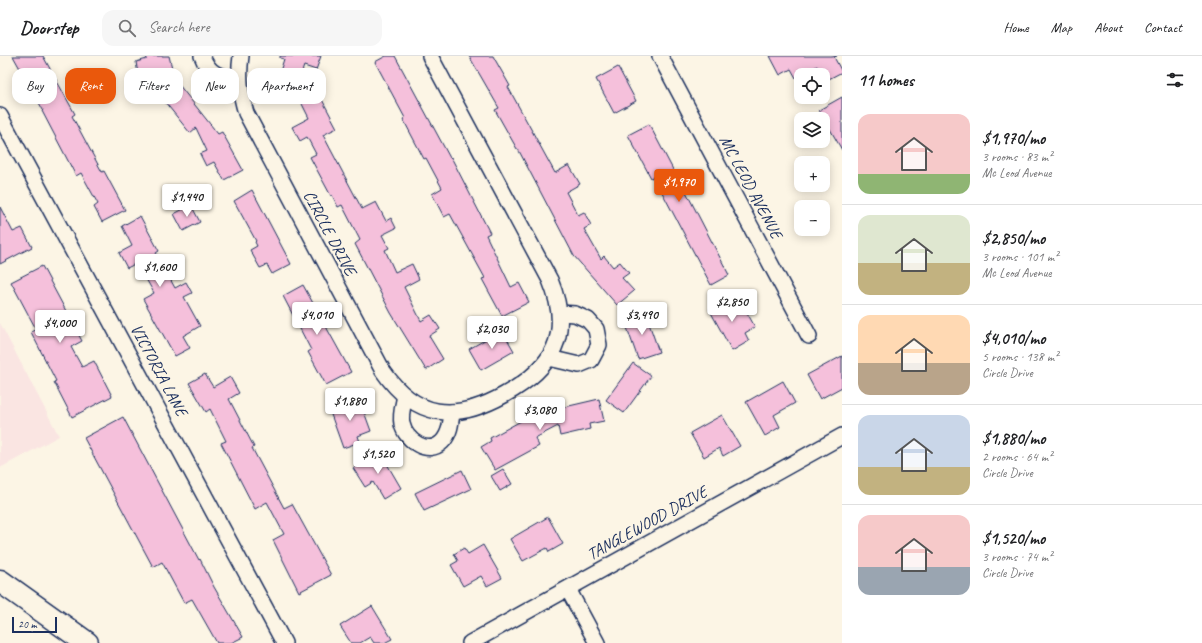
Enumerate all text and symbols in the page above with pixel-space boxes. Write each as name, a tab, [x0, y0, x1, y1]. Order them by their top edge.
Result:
search box	[102, 10, 382, 46]
text: Doorstep	[20, 16, 78, 40]
icon: search	[116, 17, 138, 39]
text: Search here	[148, 18, 210, 37]
text: Home	[1003, 19, 1029, 36]
text: Map	[1051, 19, 1072, 36]
text: About	[1094, 19, 1122, 36]
text: Contact	[1144, 19, 1182, 36]
chip: Buy	[12, 68, 57, 104]
chip: Rent	[65, 68, 116, 104]
chip: Filters	[124, 68, 183, 104]
chip: New	[191, 68, 239, 104]
chip: Apartment	[247, 68, 326, 104]
map controls	[794, 68, 830, 236]
button: locate	[794, 68, 830, 104]
icon: filters	[1164, 69, 1186, 91]
text: 11 homes	[858, 70, 914, 91]
button: layers	[794, 112, 830, 148]
text: $1,970/mo	[982, 128, 1045, 149]
icon: home	[890, 130, 938, 178]
street label: MC LEOD AVENUE	[715, 132, 788, 245]
text: 3 rooms · 83 m²	[982, 149, 1052, 165]
button: +	[794, 156, 830, 192]
text: Mc Leod Avenue	[982, 165, 1052, 181]
pin: $1,970	[646, 169, 712, 203]
text: $1,970	[663, 174, 695, 190]
pin: $1,440	[154, 184, 220, 218]
street label: CIRCLE DRIVE	[299, 187, 362, 281]
text: $1,440	[171, 189, 203, 205]
button: −	[794, 200, 830, 236]
text: $2,850/mo	[982, 228, 1045, 249]
icon: home	[890, 231, 938, 279]
text: 3 rooms · 101 m²	[982, 249, 1058, 265]
pin: $1,600	[127, 254, 193, 288]
text: $1,600	[144, 259, 176, 275]
text: Mc Leod Avenue	[982, 265, 1052, 281]
pin: $2,850	[699, 289, 765, 323]
text: $2,850	[716, 294, 748, 310]
pin: $4,010	[284, 302, 350, 336]
pin: $3,490	[609, 302, 675, 336]
text: $4,010	[301, 307, 333, 323]
text: $3,490	[626, 307, 658, 323]
pin: $4,000	[27, 310, 93, 344]
text: $4,000	[44, 315, 76, 331]
pin: $2,030	[459, 316, 525, 350]
street label: VICTORIA LANE	[126, 320, 193, 422]
text: $2,030	[476, 321, 508, 337]
text: $4,010/mo	[982, 328, 1045, 349]
icon: home	[890, 331, 938, 379]
text: 5 rooms · 138 m²	[982, 349, 1058, 365]
text: Circle Drive	[982, 365, 1033, 381]
pin: $1,880	[317, 388, 383, 422]
text: $1,880	[334, 393, 366, 409]
pin: $3,080	[507, 397, 573, 431]
text: $3,080	[524, 402, 556, 418]
text: $1,880/mo	[982, 428, 1045, 449]
icon: home	[890, 431, 938, 479]
pin: $1,520	[345, 441, 411, 475]
text: $1,520	[362, 446, 394, 462]
text: 2 rooms · 64 m²	[982, 449, 1052, 465]
text: Circle Drive	[982, 465, 1033, 481]
street label: TANGLEWOOD DRIVE	[583, 480, 713, 565]
text: $1,520/mo	[982, 528, 1045, 549]
icon: home	[890, 531, 938, 579]
text: 3 rooms · 74 m²	[982, 549, 1052, 565]
text: Circle Drive	[982, 565, 1033, 581]
scale bar	[12, 615, 57, 634]
text: 20 m	[18, 617, 37, 631]

